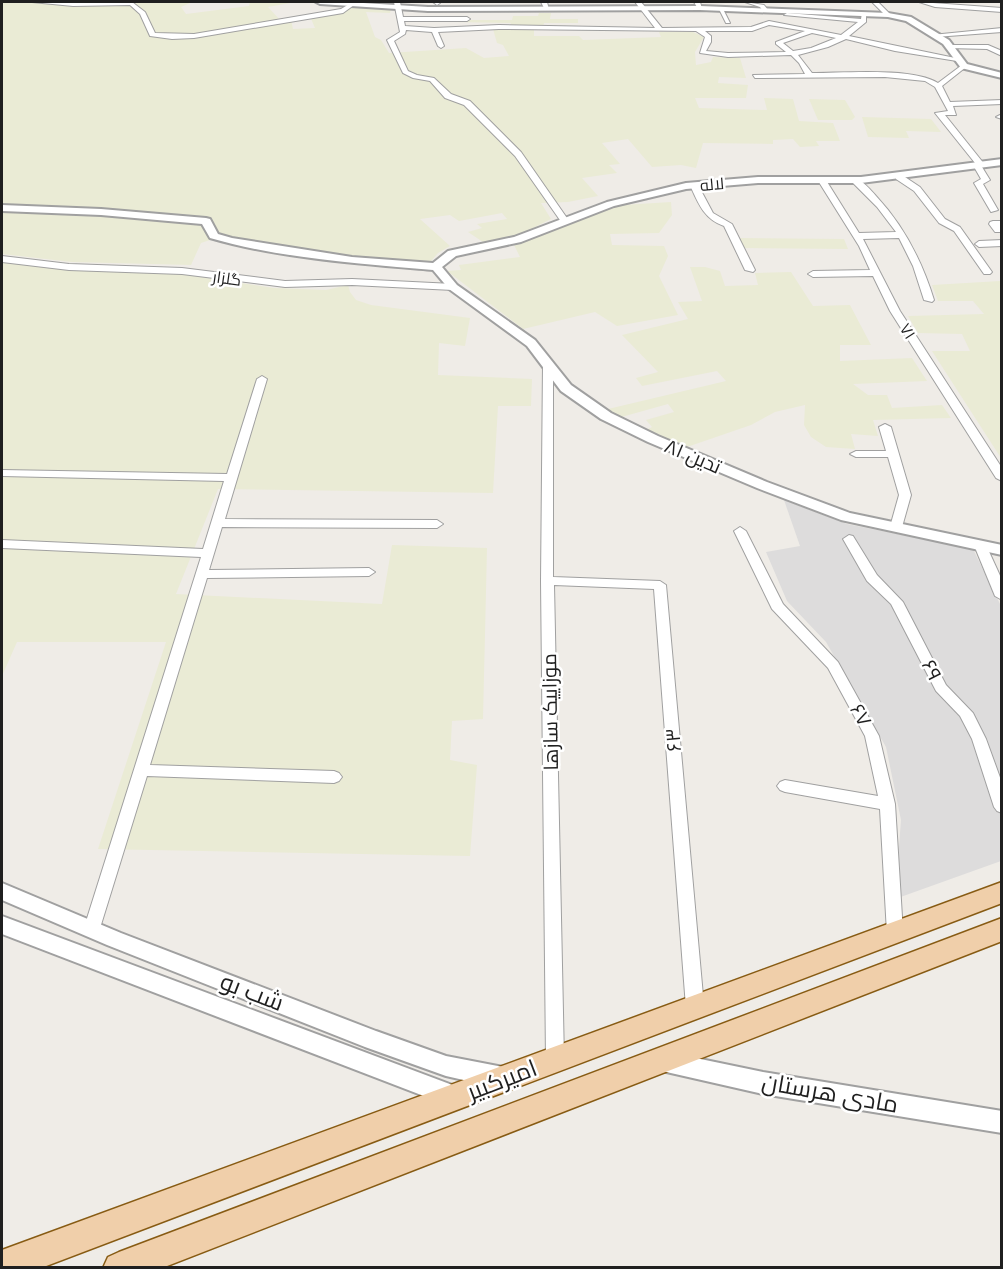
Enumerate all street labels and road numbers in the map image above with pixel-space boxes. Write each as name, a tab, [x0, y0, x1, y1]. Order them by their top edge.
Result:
street label: لاله	[699, 174, 725, 195]
street label: گلزار	[210, 267, 243, 290]
street label: ۷۱	[896, 320, 920, 343]
street label: تدین ۸۱	[661, 433, 726, 480]
street label: موزاییک سازها	[537, 653, 563, 771]
street label: ۶۹	[917, 656, 947, 684]
street label: ۶۷	[845, 700, 877, 730]
street label: ۶۳	[660, 727, 686, 753]
street label: شب بو	[216, 966, 288, 1017]
street label: امیرکبیر	[461, 1053, 541, 1107]
street label: مادی هرستان	[760, 1066, 901, 1119]

